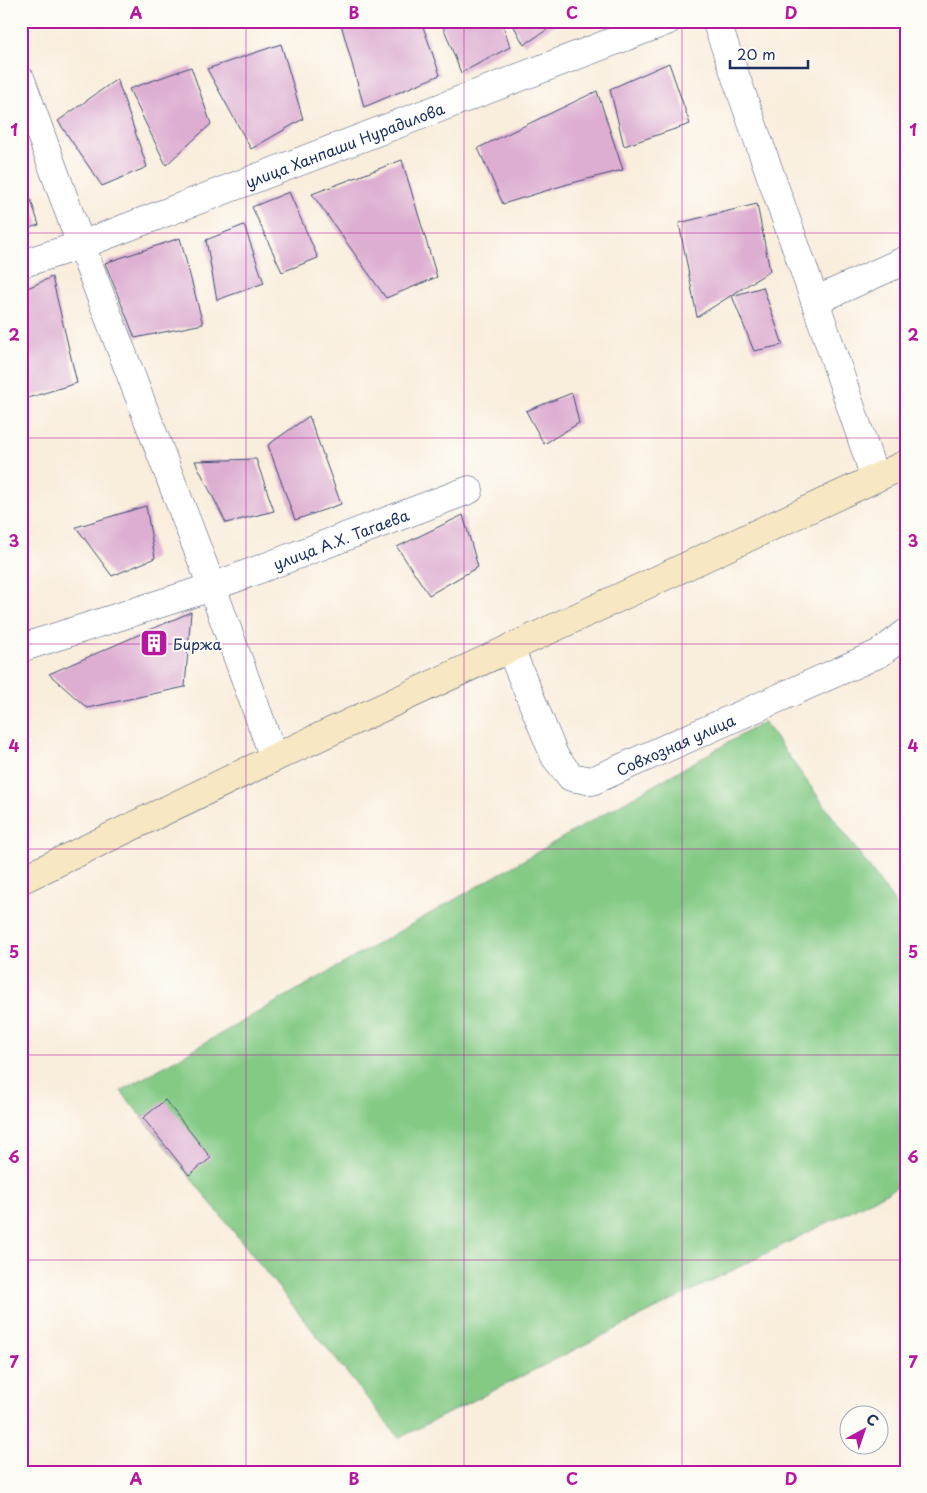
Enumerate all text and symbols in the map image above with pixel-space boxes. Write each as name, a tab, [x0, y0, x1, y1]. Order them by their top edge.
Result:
text: A	[130, 0, 143, 24]
text: B	[349, 0, 360, 24]
text: C	[566, 0, 578, 24]
text: D	[785, 0, 797, 24]
scale bar	[730, 38, 807, 70]
text: 20 m	[737, 42, 776, 65]
street label: улица Ханпаши Нурадилова	[242, 96, 448, 193]
text: 1	[10, 117, 18, 141]
text: 1	[909, 117, 917, 141]
text: 2	[8, 322, 20, 346]
text: 2	[907, 322, 919, 346]
street label: улица А.Х. Тагаева	[270, 502, 412, 575]
text: 3	[9, 528, 19, 552]
text: 3	[908, 528, 918, 552]
building icon: Биржа	[139, 628, 169, 658]
place label: Биржа	[173, 632, 222, 655]
street label: Совхозная улица	[612, 707, 739, 781]
text: 4	[9, 733, 20, 757]
text: 4	[908, 733, 919, 757]
text: 5	[9, 939, 19, 963]
text: 5	[908, 939, 918, 963]
text: 6	[8, 1144, 20, 1168]
text: 6	[907, 1144, 919, 1168]
text: 7	[9, 1349, 19, 1373]
text: 7	[908, 1349, 918, 1373]
north arrow	[840, 1406, 890, 1456]
text: С	[862, 1408, 883, 1431]
text: A	[130, 1466, 143, 1490]
text: B	[349, 1466, 360, 1490]
text: C	[566, 1466, 578, 1490]
text: D	[785, 1466, 797, 1490]

